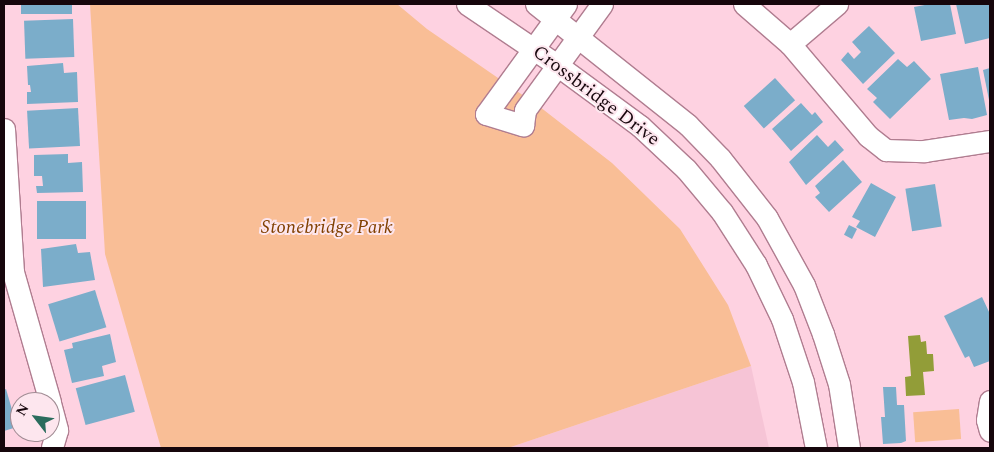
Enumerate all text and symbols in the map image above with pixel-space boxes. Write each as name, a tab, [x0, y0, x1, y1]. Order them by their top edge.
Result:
street label: Crossbridge Drive	[528, 41, 664, 151]
park label: Stonebridge Park	[261, 217, 393, 239]
north arrow	[10, 392, 60, 442]
text: N	[10, 400, 34, 420]

